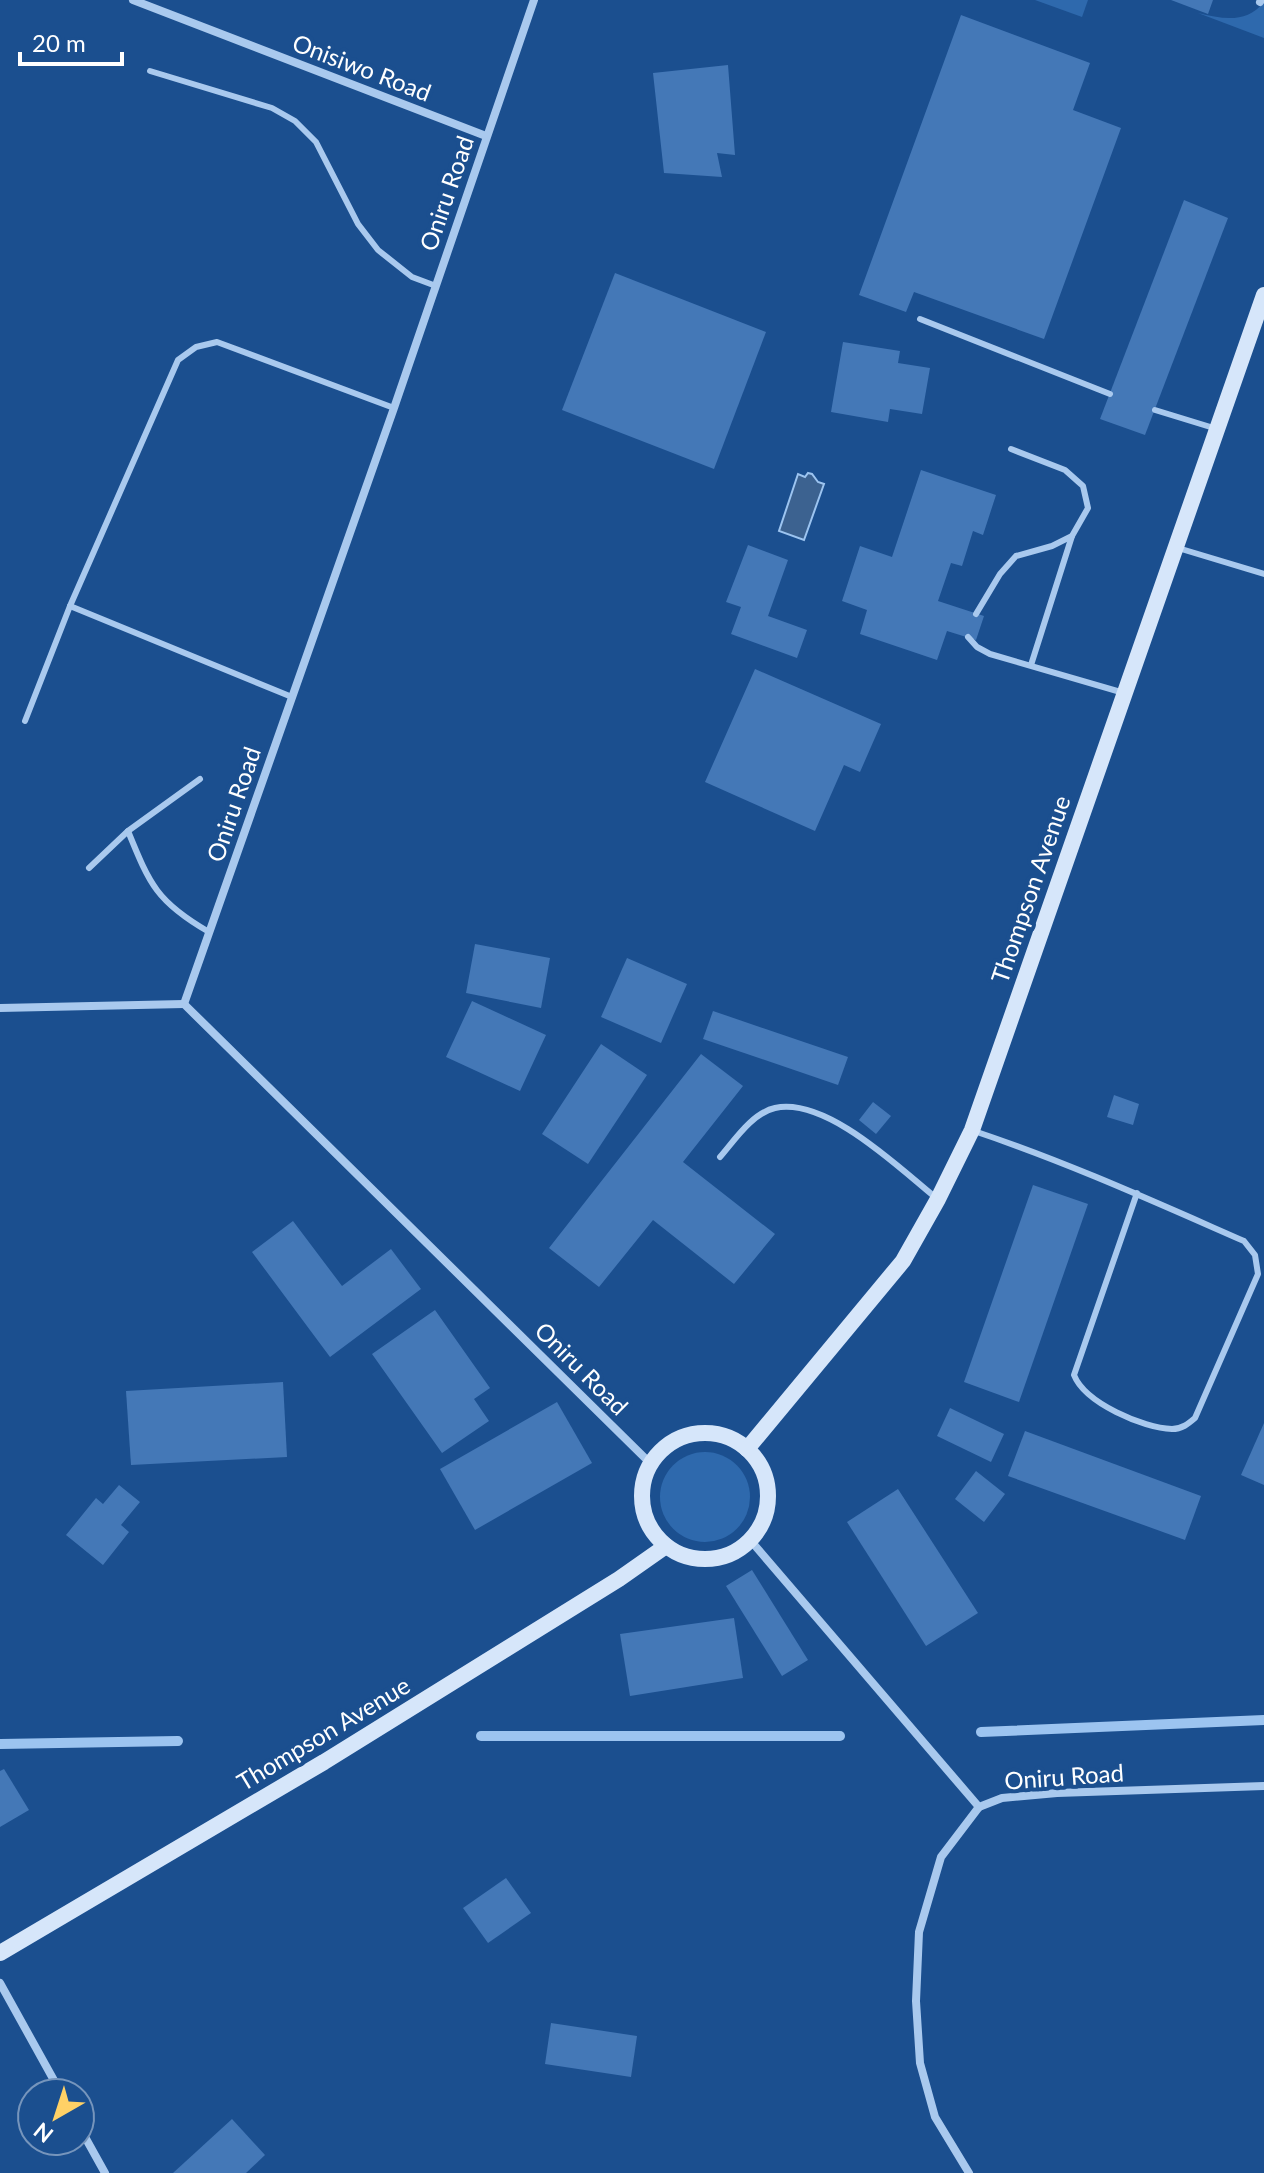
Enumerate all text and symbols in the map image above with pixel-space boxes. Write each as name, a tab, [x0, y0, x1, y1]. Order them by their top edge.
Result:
scale bar	[20, 16, 122, 66]
street label: Onisiwo Road	[289, 27, 435, 107]
text: 20 m	[32, 28, 86, 57]
street label: Oniru Road	[413, 132, 479, 254]
street label: Oniru Road	[200, 743, 266, 865]
street label: Thompson Avenue	[984, 791, 1076, 987]
street label: Oniru Road	[529, 1315, 635, 1421]
street label: Thompson Avenue	[231, 1670, 415, 1796]
street label: Oniru Road	[1003, 1757, 1125, 1795]
north arrow	[16, 2077, 96, 2157]
text: N	[28, 2117, 58, 2149]

